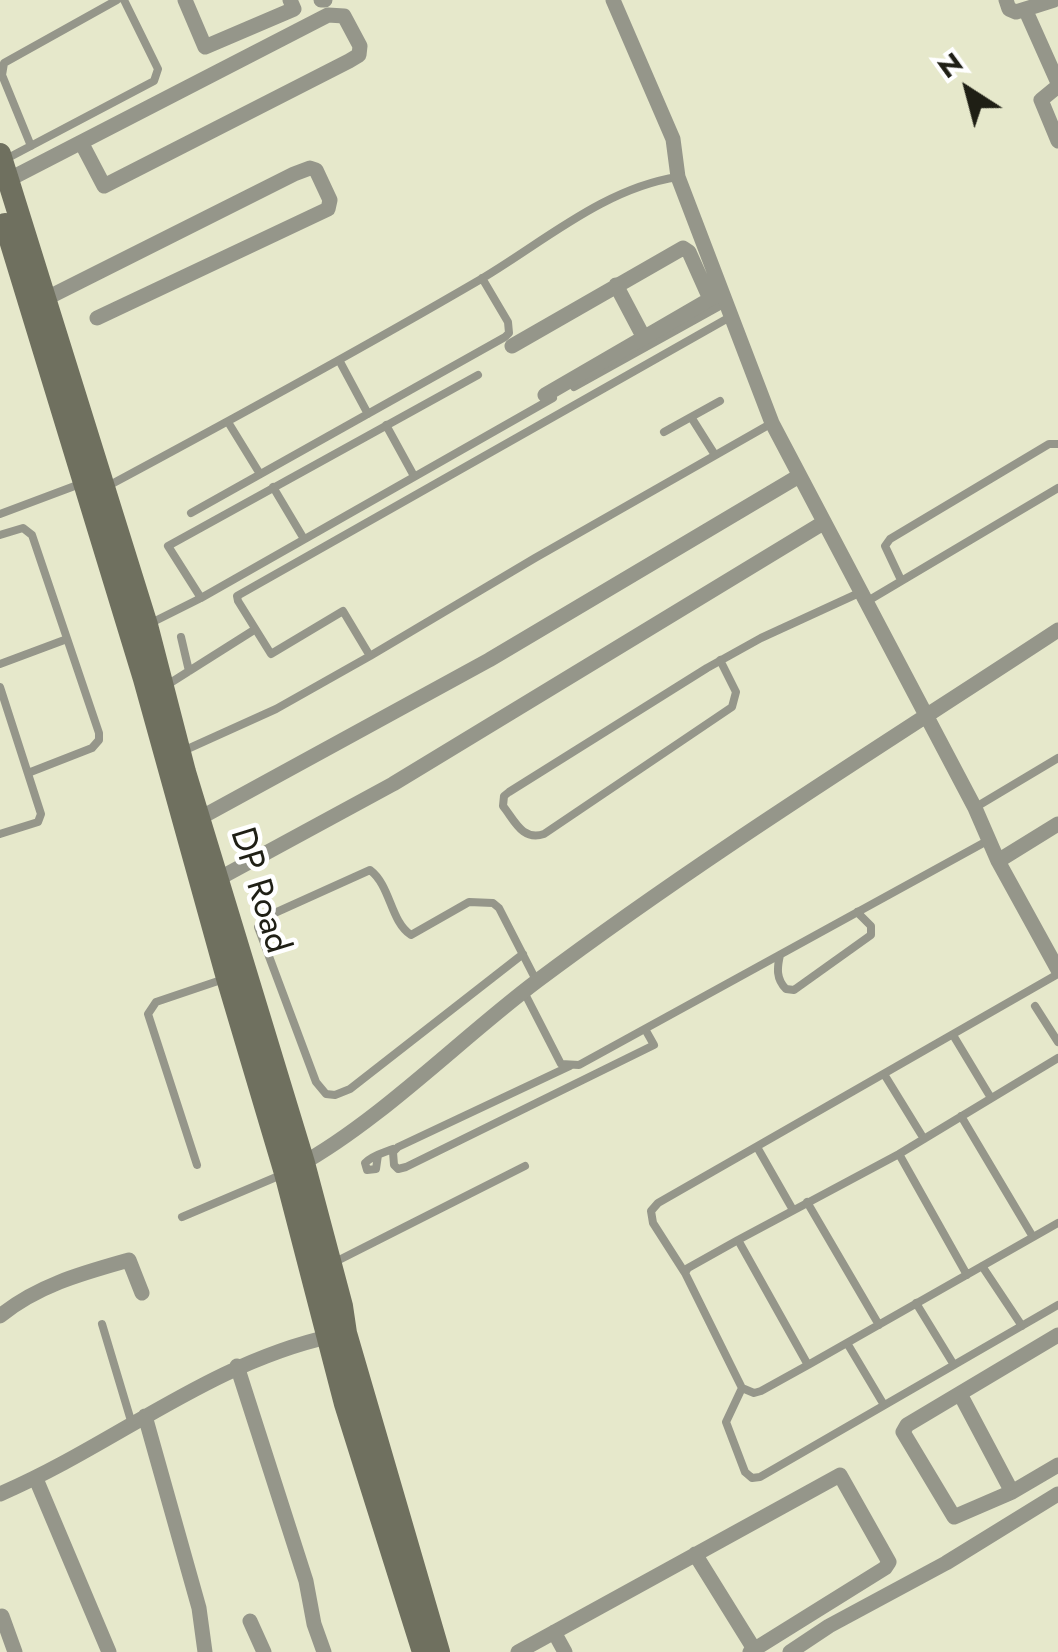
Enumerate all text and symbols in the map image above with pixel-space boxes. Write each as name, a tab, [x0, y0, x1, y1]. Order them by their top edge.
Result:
north arrow	[918, 40, 1018, 140]
text: N	[929, 42, 971, 88]
street label: DP Road	[219, 823, 297, 959]

